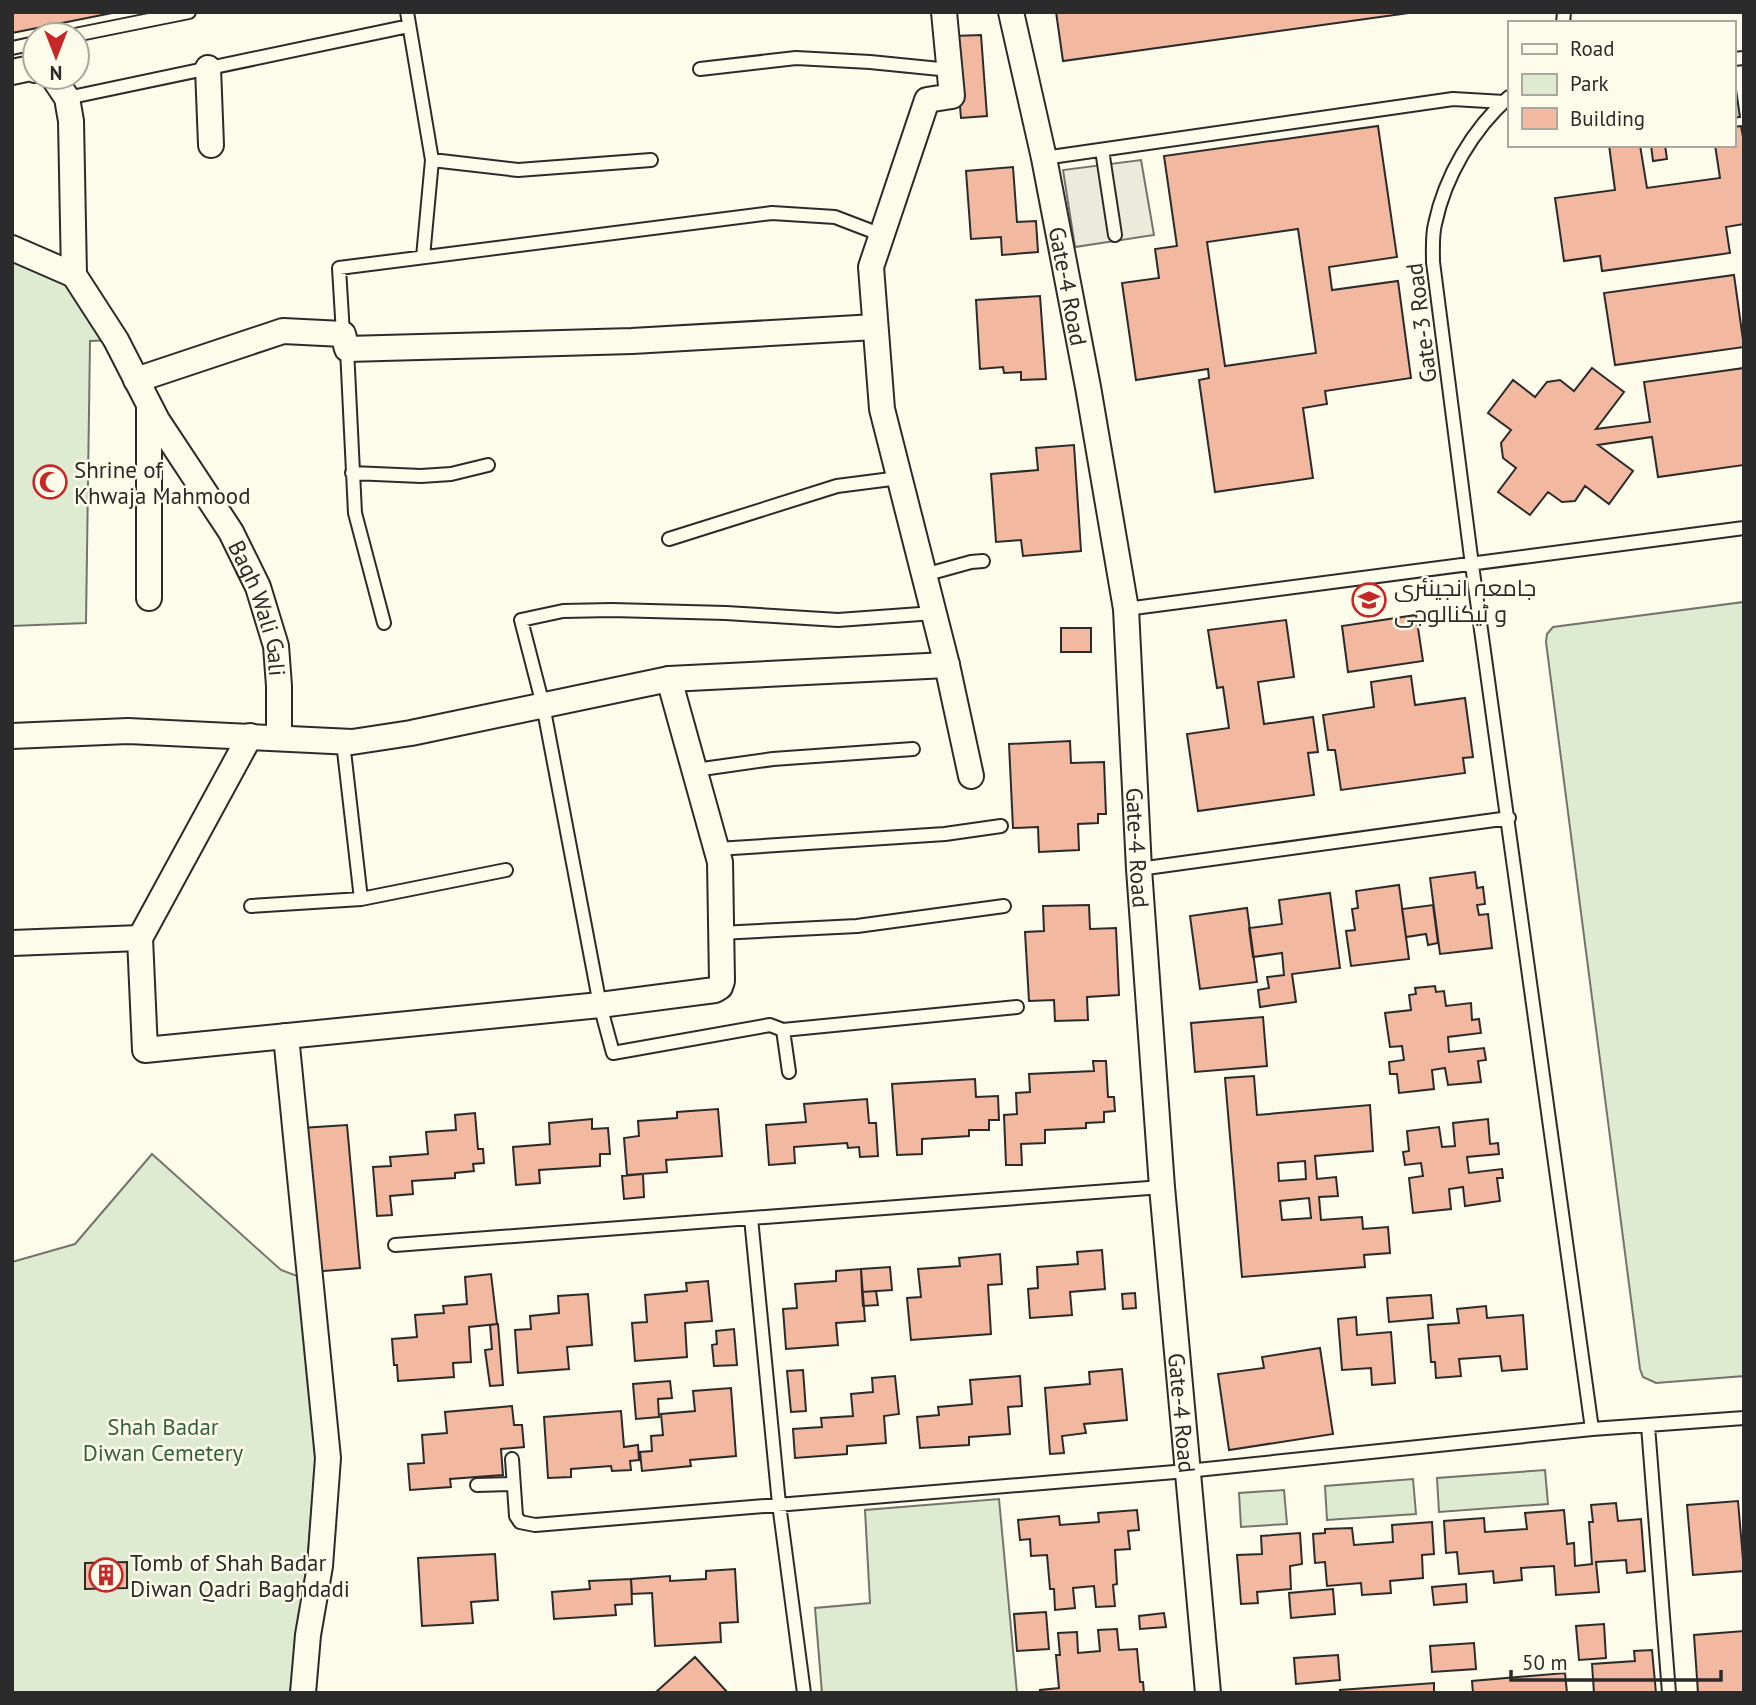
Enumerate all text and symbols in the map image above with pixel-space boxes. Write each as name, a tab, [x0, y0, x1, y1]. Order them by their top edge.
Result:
north arrow	[21, 21, 91, 91]
legend	[1508, 21, 1735, 147]
text: Road	[1570, 35, 1614, 62]
text: N	[50, 61, 62, 85]
text: Park	[1570, 70, 1609, 97]
text: Building	[1570, 105, 1645, 132]
street label: Gate-4 Road	[1043, 224, 1094, 348]
street label: Gate-3 Road	[1399, 262, 1443, 384]
place label: Shrine of Khwaja Mahmood	[74, 455, 251, 510]
mosque icon: Shrine of Khwaja Mahmood	[31, 463, 69, 501]
street label: Bagh Wali Gali	[223, 535, 293, 677]
place label: جامعہ انجینئری و ٹیکنالوجی	[1394, 573, 1536, 628]
school or university icon: جامعہ انجینئری و ٹیکنالوجی	[1350, 581, 1388, 619]
street label: Gate-4 Road	[1120, 787, 1156, 909]
street label: Gate-4 Road	[1163, 1352, 1202, 1474]
park label: Shah Badar Diwan Cemetery	[83, 1412, 243, 1467]
place label: Tomb of Shah Badar Diwan Qadri Baghdadi	[130, 1548, 350, 1603]
building icon: Tomb of Shah Badar Diwan Qadri Baghdadi	[87, 1556, 125, 1594]
scale bar	[1511, 1638, 1721, 1682]
text: 50 m	[1522, 1649, 1568, 1676]

